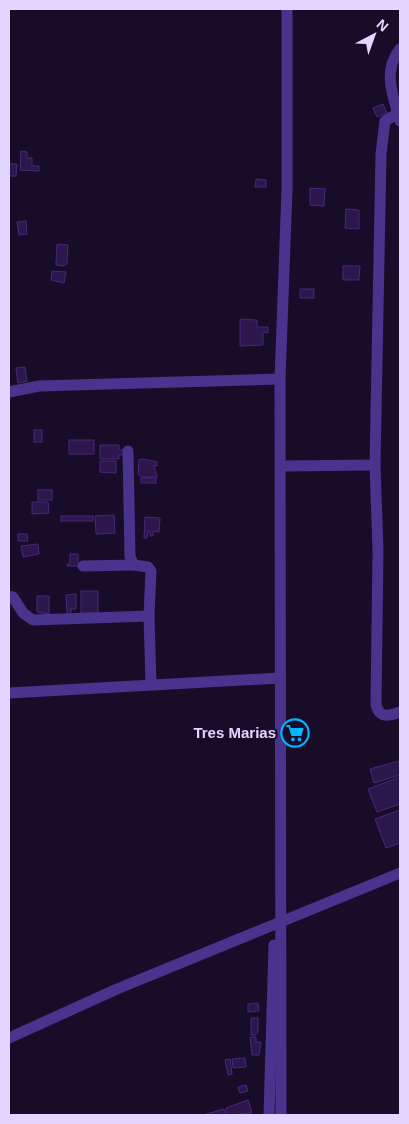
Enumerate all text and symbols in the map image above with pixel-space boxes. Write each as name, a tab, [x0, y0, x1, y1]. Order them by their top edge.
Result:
north arrow	[349, 10, 399, 60]
text: N	[373, 16, 392, 35]
supermarket icon: Tres Marias	[280, 718, 310, 748]
place label: Tres Marias	[193, 724, 276, 741]

